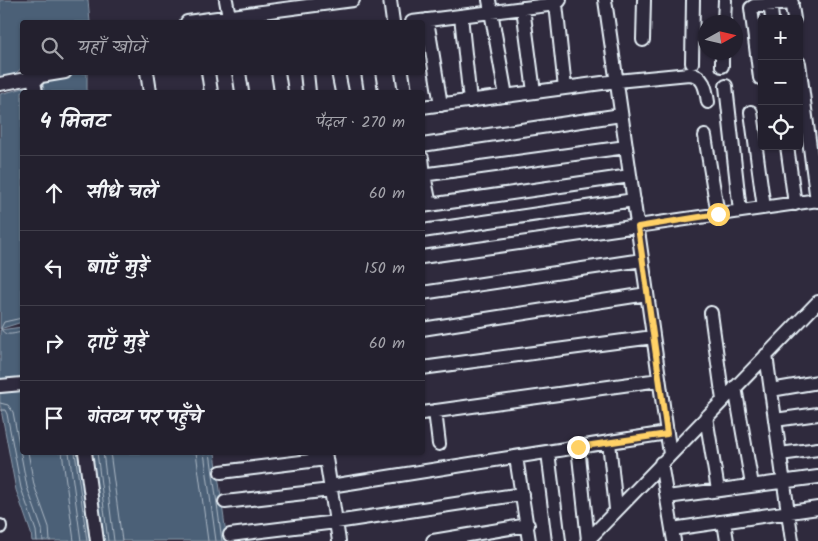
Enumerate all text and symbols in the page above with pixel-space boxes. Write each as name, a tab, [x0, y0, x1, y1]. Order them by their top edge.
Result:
north arrow	[698, 15, 743, 60]
map controls	[758, 15, 803, 150]
button: +	[758, 15, 803, 60]
search box	[20, 20, 425, 75]
text: यहाँ खोजें	[78, 33, 147, 63]
icon: search	[38, 34, 66, 62]
button: −	[758, 60, 803, 105]
button: locate	[758, 105, 803, 150]
text: 4 मिनट	[40, 106, 107, 139]
text: पैदल · 270 m	[316, 110, 405, 135]
text: सीधे चलें	[87, 178, 157, 208]
icon: ahead	[40, 179, 68, 207]
text: 60 m	[369, 181, 405, 206]
route start	[707, 203, 730, 226]
text: बाएँ मुड़ें	[87, 253, 148, 283]
icon: left	[40, 254, 68, 282]
text: 150 m	[364, 256, 405, 281]
text: दाएँ मुड़ें	[87, 328, 146, 358]
icon: right	[40, 329, 68, 357]
text: 60 m	[369, 331, 405, 356]
text: गंतव्य पर पहुँचे	[87, 403, 202, 433]
icon: arrive	[40, 404, 68, 432]
route end	[567, 436, 590, 459]

